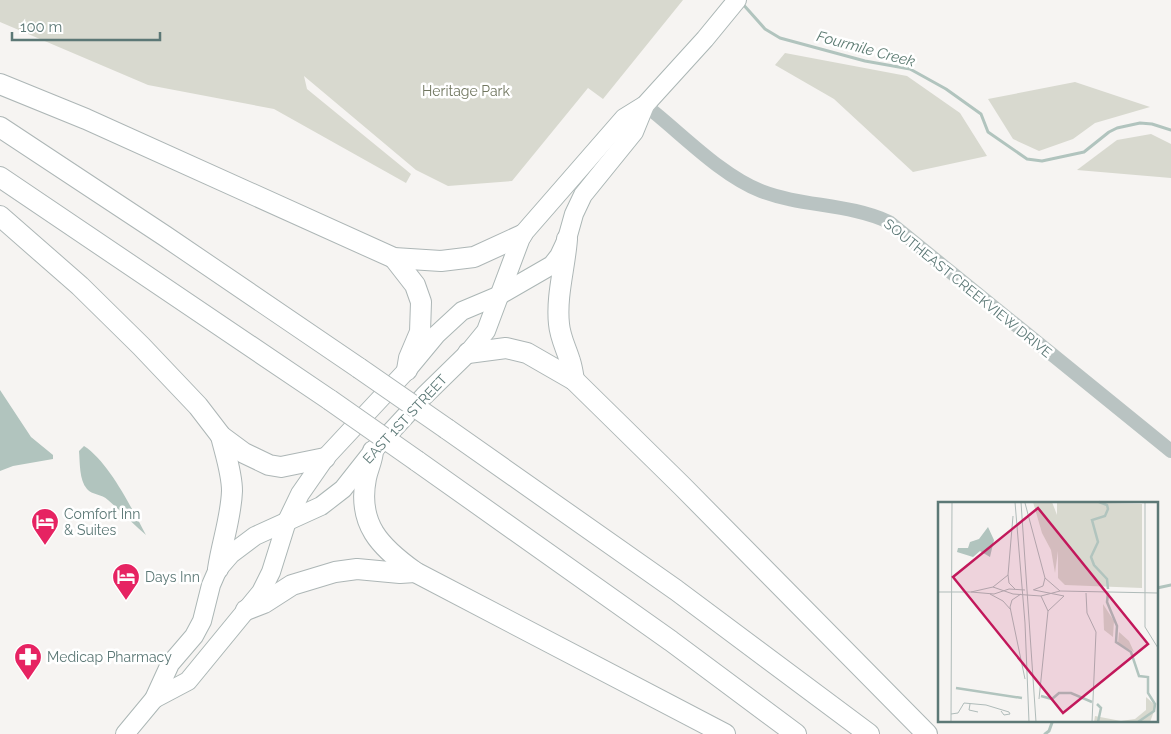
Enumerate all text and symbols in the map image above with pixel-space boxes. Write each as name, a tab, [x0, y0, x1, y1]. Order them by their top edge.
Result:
scale bar	[12, 10, 160, 42]
text: 100 m	[20, 18, 62, 36]
water label: Fourmile Creek	[815, 27, 917, 71]
park label: Heritage Park	[422, 83, 510, 99]
street label: SOUTHEAST CREEKVIEW DRIVE	[881, 215, 1055, 361]
street label: EAST 1ST STREET	[360, 371, 451, 467]
inset map	[938, 502, 1158, 722]
place label: Comfort Inn & Suites	[64, 506, 140, 538]
hotel icon: Comfort Inn & Suites	[30, 507, 60, 546]
hotel icon: Days Inn	[111, 562, 141, 601]
place label: Days Inn	[145, 569, 200, 585]
pharmacy icon: Medicap Pharmacy	[13, 642, 43, 681]
place label: Medicap Pharmacy	[47, 649, 172, 665]

